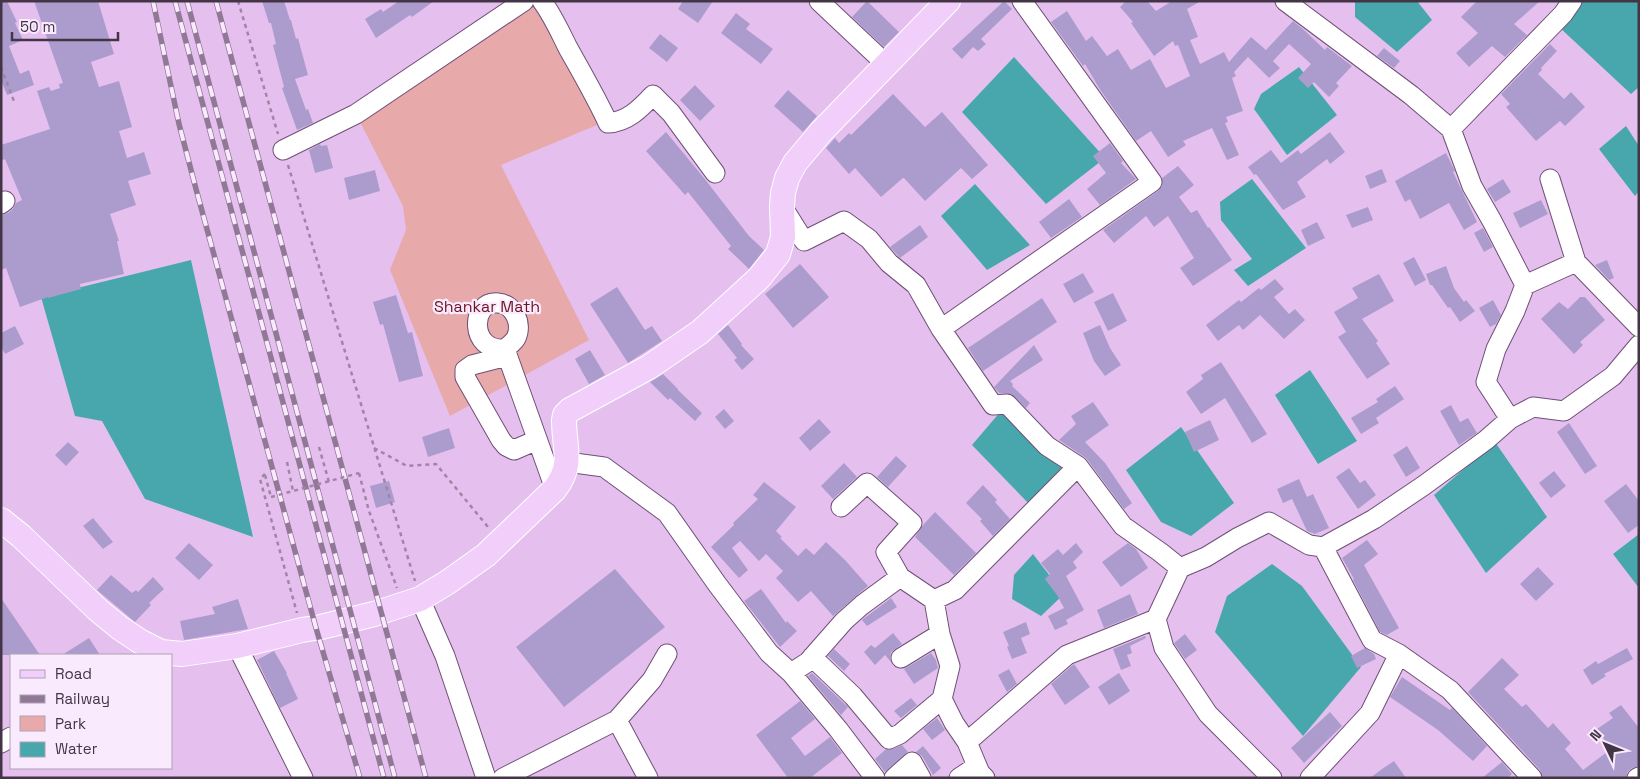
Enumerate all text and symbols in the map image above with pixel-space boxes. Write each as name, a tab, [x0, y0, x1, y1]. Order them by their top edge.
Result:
scale bar	[12, 10, 119, 42]
text: 50 m	[20, 17, 55, 36]
park label: Shankar Math	[434, 296, 540, 317]
legend	[10, 654, 172, 769]
text: Road	[55, 664, 92, 683]
text: Railway	[55, 689, 110, 708]
text: Park	[55, 714, 86, 733]
north arrow	[1580, 719, 1630, 769]
text: N	[1586, 726, 1605, 745]
text: Water	[55, 739, 98, 758]

